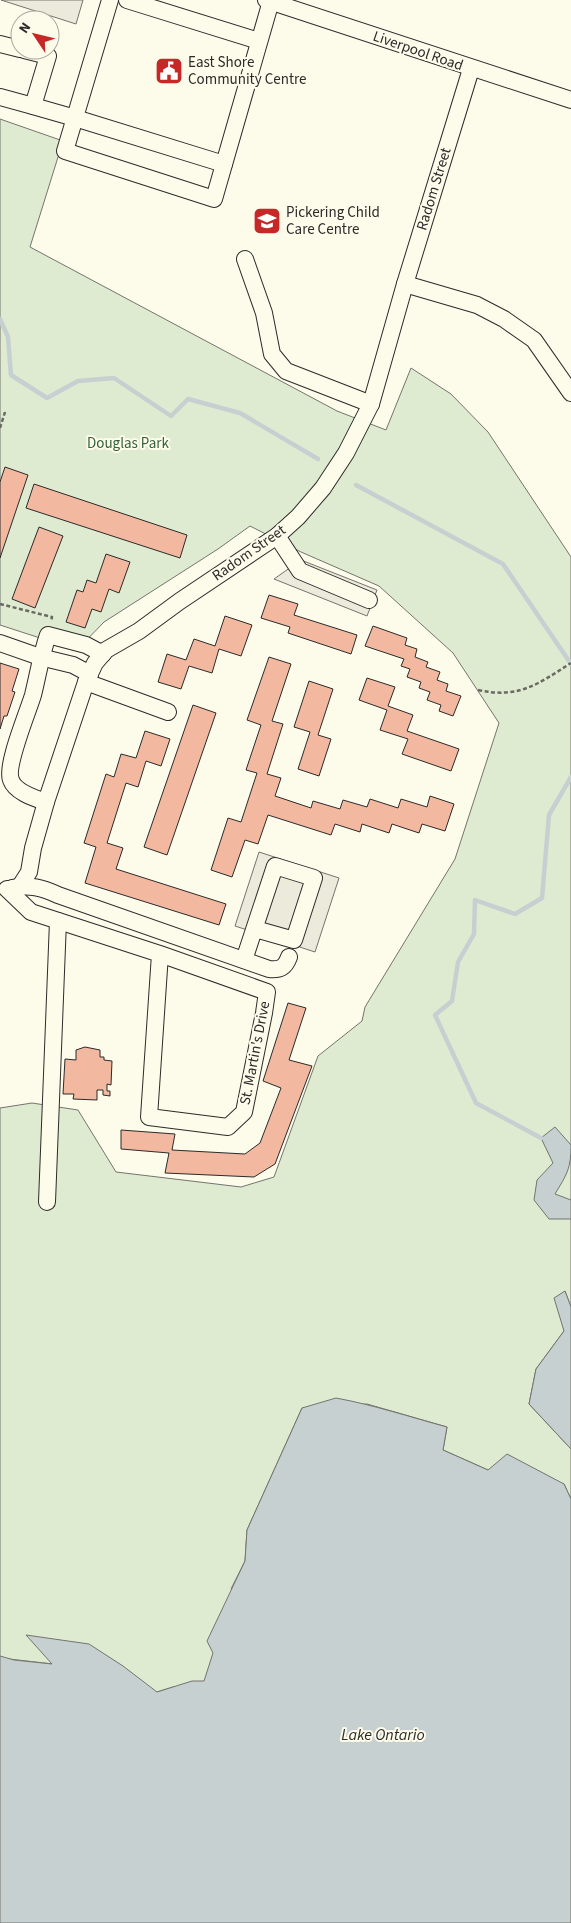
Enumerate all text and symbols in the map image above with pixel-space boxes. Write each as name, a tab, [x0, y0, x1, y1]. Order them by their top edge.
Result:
north arrow	[10, 10, 60, 60]
text: N	[14, 19, 36, 38]
street label: Liverpool Road	[370, 26, 466, 76]
place label: East Shore Community Centre	[188, 52, 306, 90]
public building icon: East Shore Community Centre	[154, 56, 184, 86]
street label: Radom Street	[411, 145, 457, 233]
place label: Pickering Child Care Centre	[286, 202, 380, 240]
school or university icon: Pickering Child Care Centre	[252, 206, 282, 236]
park label: Douglas Park	[87, 433, 169, 454]
street label: Radom Street	[208, 520, 290, 586]
street label: St. Martin's Drive	[235, 999, 275, 1107]
water label: Lake Ontario	[341, 1724, 425, 1746]

